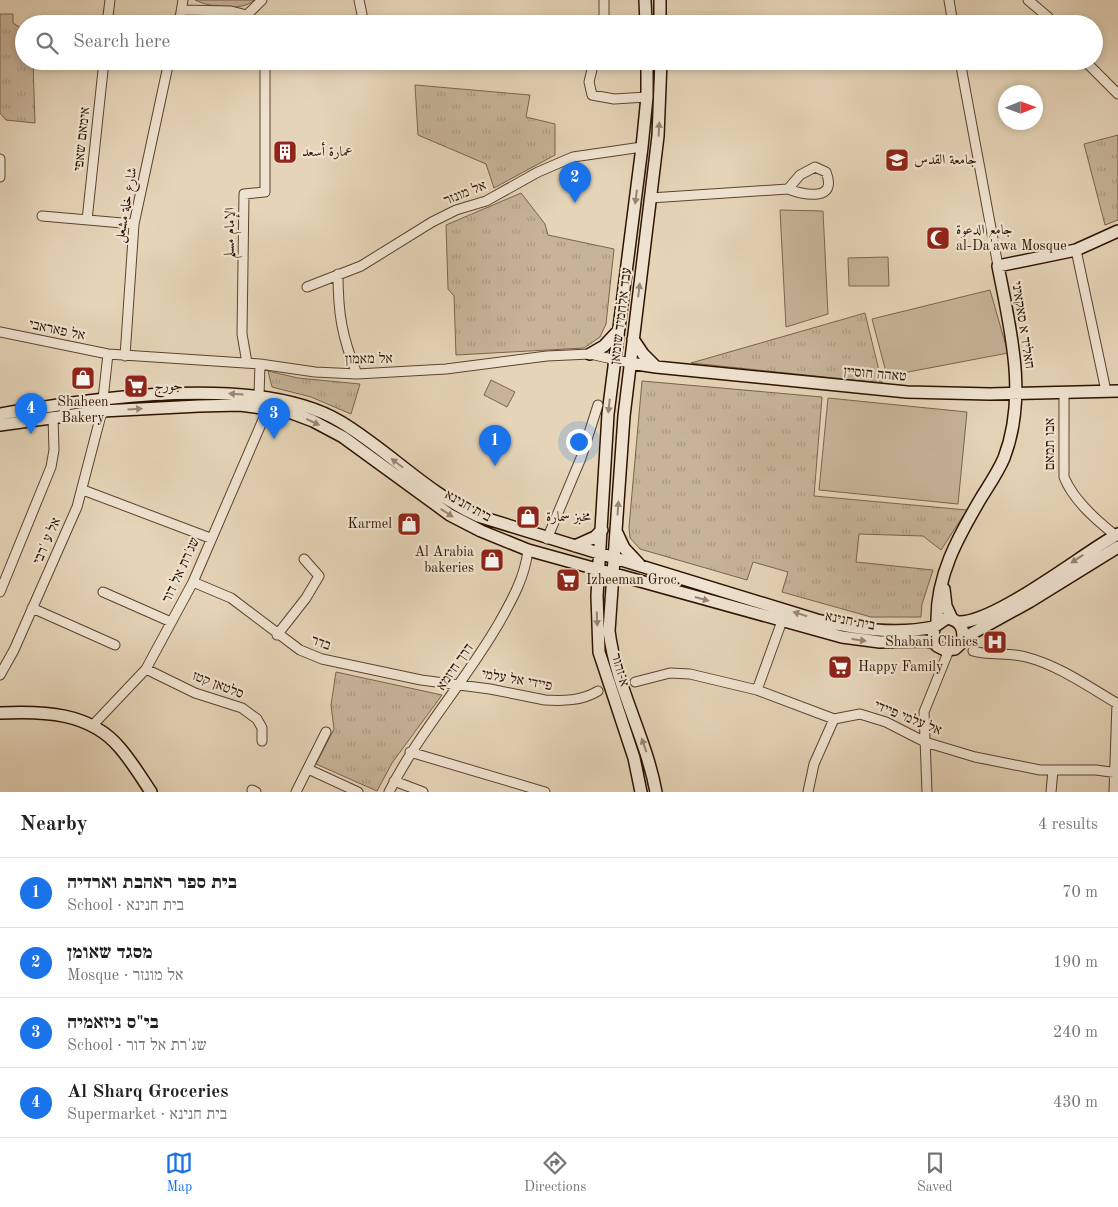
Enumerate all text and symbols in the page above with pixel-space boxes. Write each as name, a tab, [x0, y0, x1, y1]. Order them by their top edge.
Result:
search box	[15, 15, 1103, 70]
icon: search	[33, 29, 61, 57]
text: Search here	[73, 33, 170, 52]
north arrow	[998, 85, 1043, 130]
street label: אימאם שאפי	[72, 106, 92, 172]
one-way arrow	[655, 121, 663, 137]
building icon: عمارة أسعد	[272, 139, 298, 165]
place label: عمارة أسعد	[302, 141, 353, 160]
school or university icon: جامعة القدس	[884, 147, 910, 173]
place label: جامعة القدس	[914, 153, 977, 168]
pin: 2	[559, 162, 591, 203]
street label: شارع خلة مشعل	[112, 166, 143, 245]
street label: אל מונזר	[441, 177, 488, 208]
one-way arrow	[632, 189, 640, 205]
street label: الإمام مسلم	[223, 207, 244, 259]
place label: جامع الدعوة al-Da'awa Mosque	[956, 223, 1067, 253]
mosque icon: جامع الدعوة al-Da'awa Mosque	[925, 225, 951, 251]
street label: עבד אלחמיד שומאן	[607, 266, 634, 365]
street label: חאליד א סאקאיני	[1009, 280, 1038, 370]
one-way arrow	[635, 282, 643, 298]
street label: אל פאראבי	[28, 316, 87, 343]
street label: אל מאמון	[345, 351, 393, 366]
street label: טאהה חוסיין	[843, 364, 907, 384]
shop icon: Shaheen Bakery	[70, 365, 96, 391]
supermarket icon: جورج	[123, 373, 149, 399]
place label: جورج	[154, 379, 183, 398]
one-way arrow	[227, 390, 243, 398]
pin: 4	[15, 393, 47, 434]
place label: Shaheen Bakery	[57, 395, 109, 425]
pin: 3	[258, 398, 290, 439]
one-way arrow	[605, 398, 613, 414]
one-way arrow	[128, 405, 144, 413]
one-way arrow	[306, 418, 320, 426]
street label: אבו תמאם	[1043, 418, 1057, 470]
pin: 1	[479, 425, 511, 466]
your location	[566, 429, 592, 455]
one-way arrow	[391, 458, 404, 469]
street label: בית חנינא	[443, 488, 494, 524]
one-way arrow	[614, 500, 622, 516]
shop icon: مخبز سمارة	[515, 504, 541, 530]
one-way arrow	[440, 508, 454, 517]
place label: مخبز سمارة	[546, 510, 592, 525]
shop icon: Karmel	[396, 511, 422, 537]
street label: אל ע 'רבי	[30, 515, 63, 566]
place label: Karmel	[347, 517, 392, 531]
street label: שג'רת אל דור	[159, 534, 202, 605]
place label: Al Arabia bakeries	[414, 545, 474, 575]
shop icon: Al Arabia bakeries	[479, 547, 505, 573]
one-way arrow	[1070, 555, 1083, 564]
supermarket icon: Izheeman Groc.	[555, 567, 581, 593]
place label: Izheeman Groc.	[586, 573, 680, 587]
one-way arrow	[695, 595, 710, 603]
street label: בית חנינא	[824, 609, 876, 633]
one-way arrow	[792, 610, 807, 618]
one-way arrow	[594, 612, 602, 628]
hospital icon: Shabani Clinics	[982, 629, 1008, 655]
street label: בדר	[309, 633, 333, 653]
place label: Shabani Clinics	[885, 635, 978, 649]
one-way arrow	[852, 636, 868, 644]
street label: דרך חיזמא	[434, 641, 476, 693]
street label: א-זהור	[609, 652, 631, 688]
supermarket icon: Happy Family	[827, 654, 853, 680]
place label: Happy Family	[858, 660, 944, 674]
street label: פיידי אל עלמי	[481, 666, 554, 693]
street label: סלטאן קטז	[190, 668, 246, 701]
street label: אל עלמי פיידי	[872, 697, 944, 738]
one-way arrow	[639, 737, 647, 752]
text: Nearby	[20, 814, 88, 835]
text: 4 results	[1038, 817, 1098, 833]
text: בית ספר ראהבת וארדיה	[67, 874, 237, 893]
text: 1	[31, 885, 41, 901]
text: 70 m	[1062, 885, 1098, 901]
text: School · בית חנינא	[67, 898, 184, 914]
text: מסגד שאומן	[67, 944, 153, 963]
text: 2	[31, 955, 41, 971]
text: 190 m	[1053, 955, 1098, 971]
text: Mosque · אל מונזר	[67, 968, 183, 984]
text: בי"ס ניזאמיה	[67, 1014, 159, 1033]
text: 3	[31, 1025, 41, 1041]
text: 240 m	[1053, 1025, 1098, 1041]
text: School · שג'רת אל דור	[67, 1038, 206, 1054]
text: Al Sharq Groceries	[67, 1083, 228, 1102]
text: 4	[31, 1095, 41, 1111]
text: 430 m	[1053, 1095, 1098, 1111]
text: Supermarket · בית חנינא	[67, 1107, 227, 1123]
tab: Map	[165, 1149, 193, 1196]
tab: Directions	[524, 1149, 586, 1196]
tab: Saved	[917, 1149, 953, 1196]

